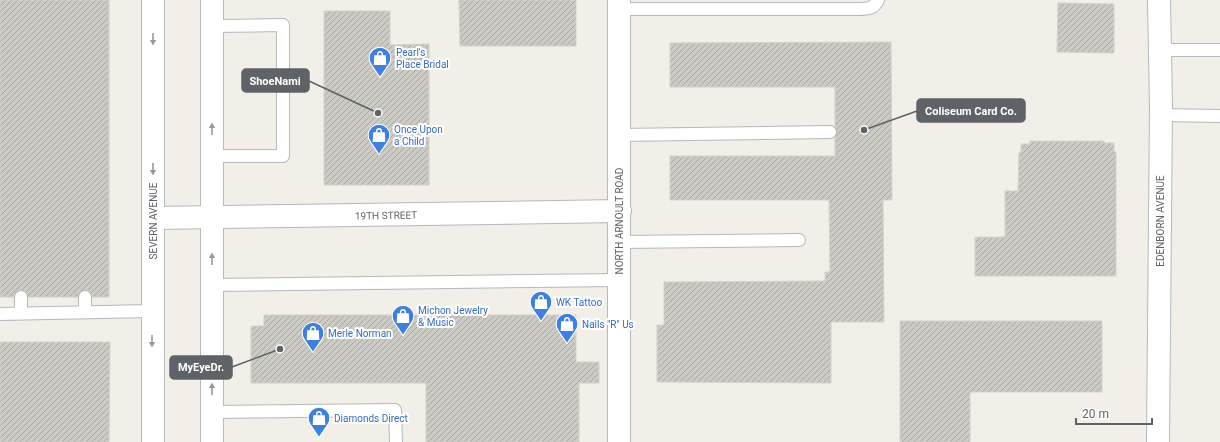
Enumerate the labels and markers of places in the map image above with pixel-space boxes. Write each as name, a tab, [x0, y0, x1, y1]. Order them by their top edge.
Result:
shop icon: Pearl's Place Bridal	[367, 45, 393, 78]
place label: Pearl's Place Bridal	[396, 47, 449, 70]
callout: ShoeNami	[242, 69, 309, 92]
callout: Coliseum Card Co.	[917, 99, 1025, 122]
shop icon: Once Upon a Child	[366, 122, 392, 155]
place label: Once Upon a Child	[394, 124, 443, 147]
shop icon: WK Tattoo	[528, 289, 554, 322]
place label: WK Tattoo	[556, 297, 602, 308]
shop icon: Michon Jewelry & Music	[390, 303, 416, 336]
place label: Michon Jewelry & Music	[418, 305, 488, 328]
shop icon: Nails "R" Us	[554, 311, 580, 344]
place label: Nails "R" Us	[582, 319, 634, 330]
shop icon: Merle Norman	[300, 320, 326, 353]
place label: Merle Norman	[328, 328, 392, 339]
callout: MyEyeDr.	[170, 356, 232, 379]
shop icon: Diamonds Direct	[306, 405, 332, 438]
place label: Diamonds Direct	[334, 413, 408, 424]

